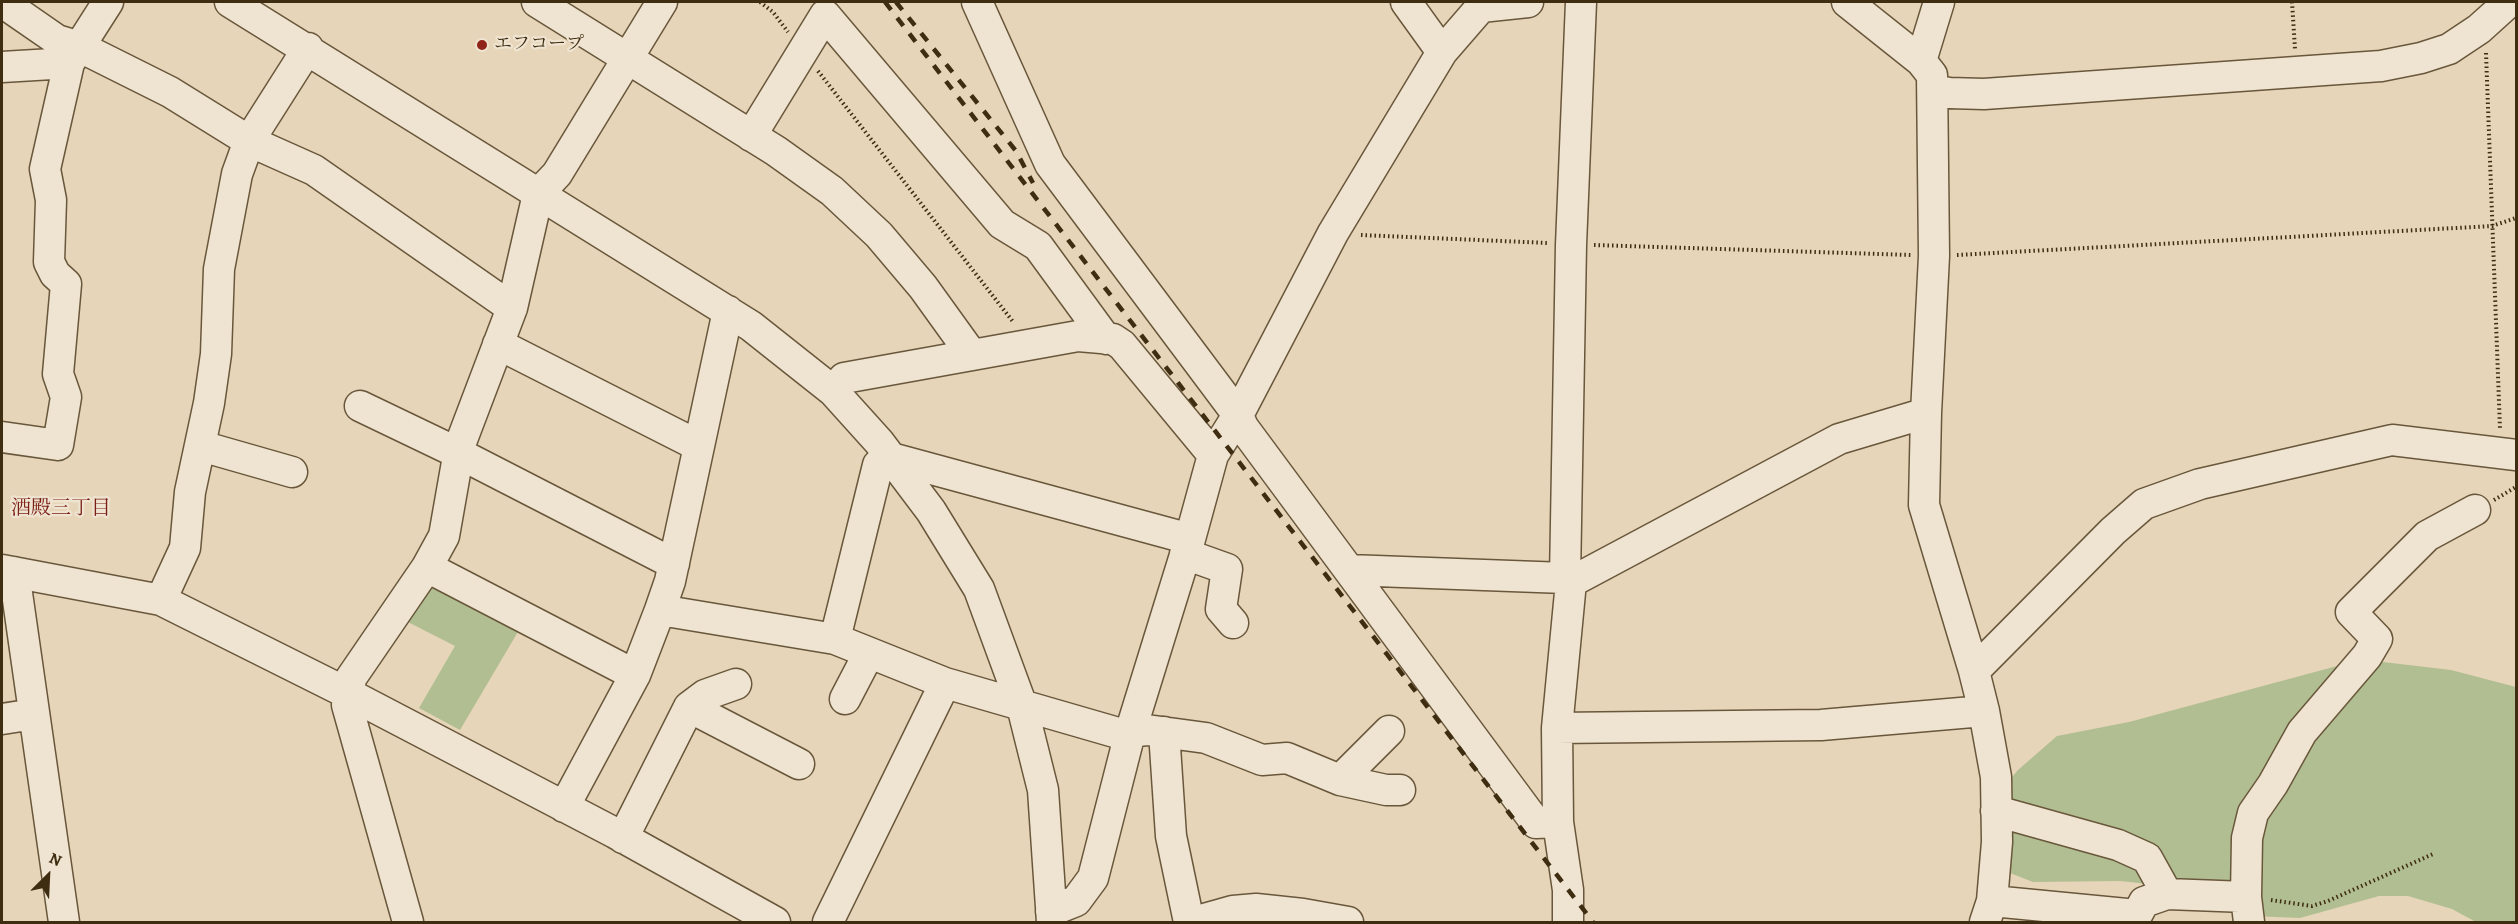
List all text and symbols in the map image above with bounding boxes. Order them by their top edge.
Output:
place label: エフコープ [494,34,584,56]
marker: エフコープ [475,38,489,52]
district label: 酒殿三丁目 [11,497,111,521]
north arrow [18,846,78,906]
text: N [46,847,65,872]

